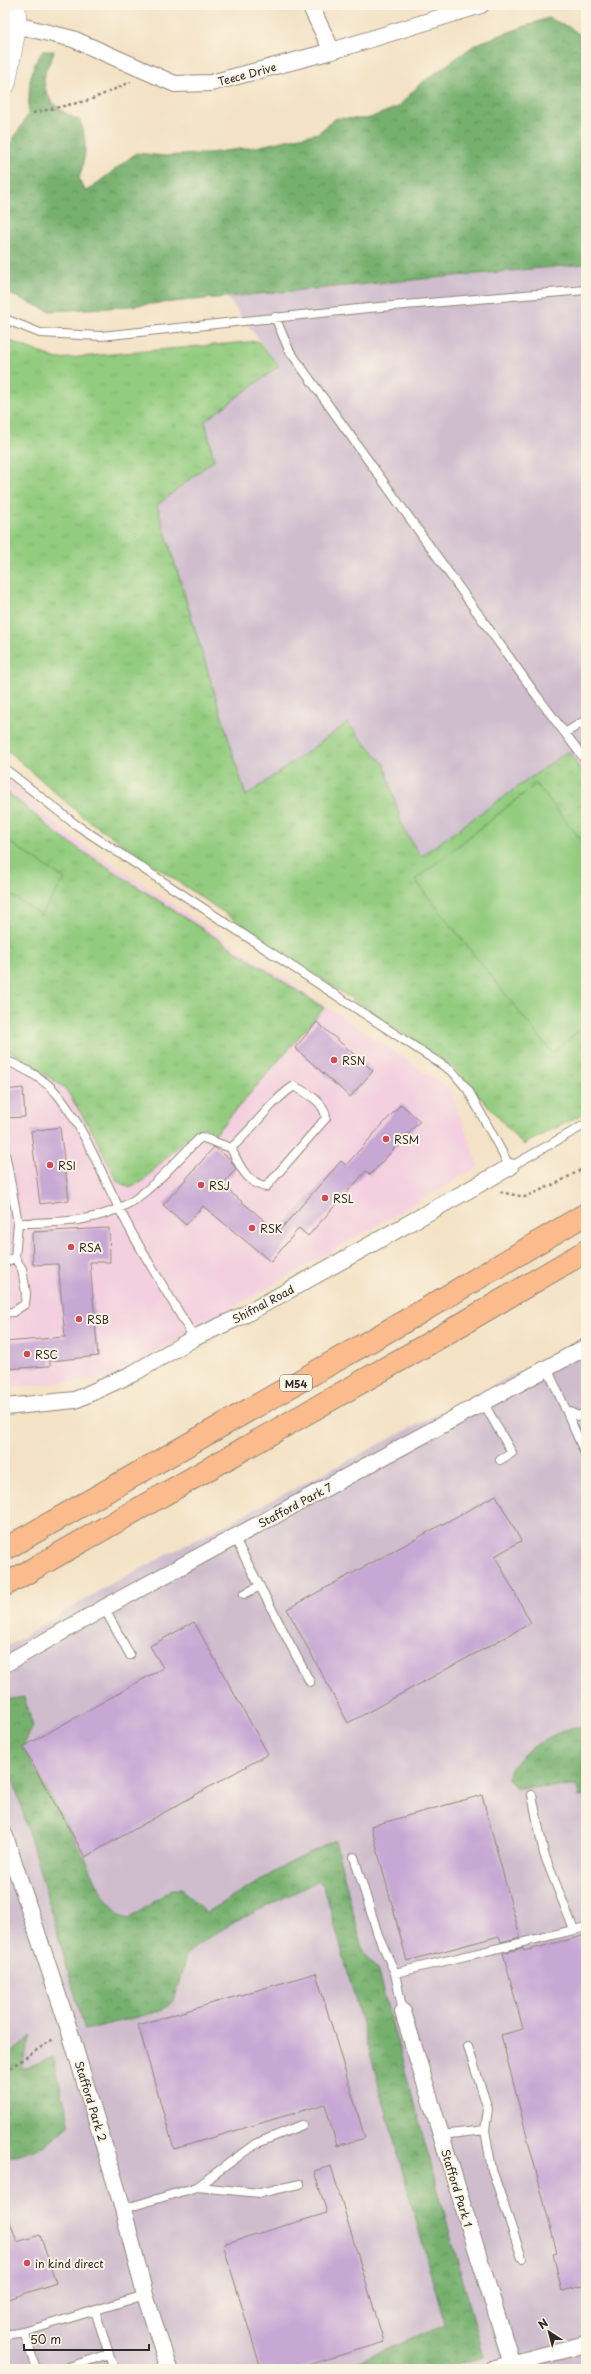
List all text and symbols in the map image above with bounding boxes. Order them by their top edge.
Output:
street label: Teece Drive [216,58,278,90]
place label: RSN [342,1052,365,1069]
marker: RSN [329,1055,339,1065]
place label: RSM [394,1131,419,1148]
marker: RSM [381,1134,391,1144]
place label: RSI [58,1157,76,1174]
marker: RSI [45,1160,55,1170]
place label: RSJ [209,1177,230,1194]
marker: RSJ [196,1180,206,1190]
place label: RSL [333,1190,354,1207]
marker: RSL [320,1193,330,1203]
place label: RSK [260,1220,283,1237]
marker: RSK [247,1223,257,1233]
place label: RSA [79,1239,102,1256]
marker: RSA [66,1242,76,1252]
street label: Shifnal Road [229,1281,297,1327]
place label: RSB [87,1311,109,1328]
marker: RSB [74,1314,84,1324]
place label: RSC [35,1346,58,1363]
marker: RSC [22,1349,32,1359]
road number: M54 [280,1375,312,1391]
street label: Stafford Park 7 [255,1478,335,1532]
street label: Stafford Park 2 [71,2059,111,2144]
street label: Stafford Park 1 [437,2147,477,2229]
place label: in kind direct [35,2255,104,2272]
marker: in kind direct [22,2258,32,2268]
north arrow [529,2312,569,2352]
text: N [534,2314,552,2333]
scale bar [24,2326,149,2352]
text: 50 m [30,2330,61,2348]

